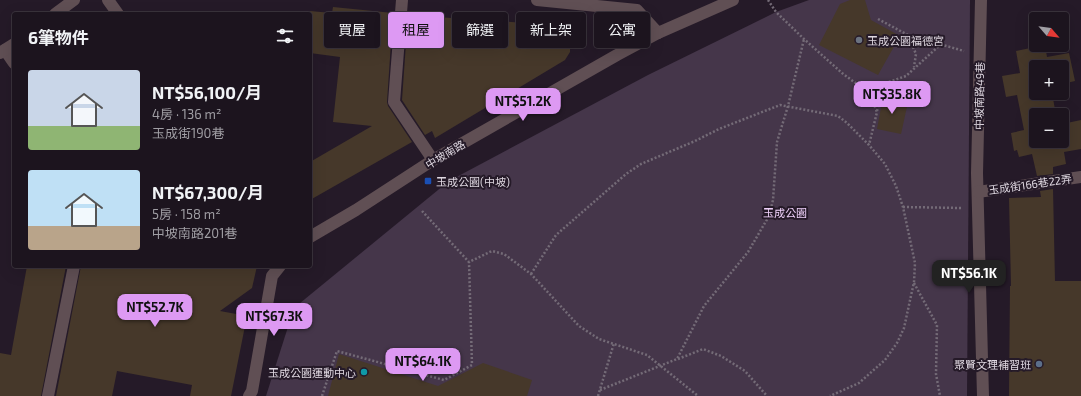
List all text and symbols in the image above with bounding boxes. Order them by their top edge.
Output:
chip: 買屋 [324,12,380,48]
chip: 租屋 [388,12,444,48]
chip: 篩選 [452,12,508,48]
chip: 新上架 [516,12,586,48]
chip: 公寓 [594,12,650,48]
north arrow [1029,12,1069,52]
map controls [1029,12,1069,148]
icon: filters [274,25,296,47]
text: 6筆物件 [28,27,89,47]
place label: 玉成公園福德宮 [867,34,944,47]
marker: 玉成公園福德宮 [854,35,864,45]
button: + [1029,60,1069,100]
street label: 中坡南路49巷 [972,62,986,130]
pin: NT$35.8K [851,81,933,115]
text: NT$56,100/月 [152,82,262,102]
icon: home [60,86,108,134]
text: NT$35.8K [863,86,921,102]
pin: NT$51.2K [482,88,564,122]
text: NT$51.2K [495,93,551,109]
text: 4房 · 136 m² [152,106,221,122]
button: − [1029,108,1069,148]
text: 玉成街190巷 [152,125,224,141]
street label: 中坡南路 [423,137,467,171]
street label: 玉成街166巷22弄 [987,172,1073,196]
place label: 玉成公園(中坡) [436,175,510,188]
marker: 玉成公園(中坡) [423,176,433,186]
text: NT$67,300/月 [152,182,264,202]
icon: home [60,186,108,234]
text: 5房 · 158 m² [152,206,221,222]
park label: 玉成公園 [763,206,807,219]
text: 中坡南路201巷 [152,225,237,241]
pin: NT$56.1K [928,260,1010,294]
text: NT$56.1K [941,265,997,281]
pin: NT$52.7K [114,294,196,328]
text: NT$52.7K [126,299,184,315]
pin: NT$67.3K [233,303,315,337]
text: NT$67.3K [245,308,303,324]
pin: NT$64.1K [382,348,464,382]
text: NT$64.1K [394,353,452,369]
place label: 聚賢文理補習班 [954,358,1031,371]
marker: 聚賢文理補習班 [1034,359,1044,369]
place label: 玉成公園運動中心 [268,366,356,379]
marker: 玉成公園運動中心 [359,367,369,377]

